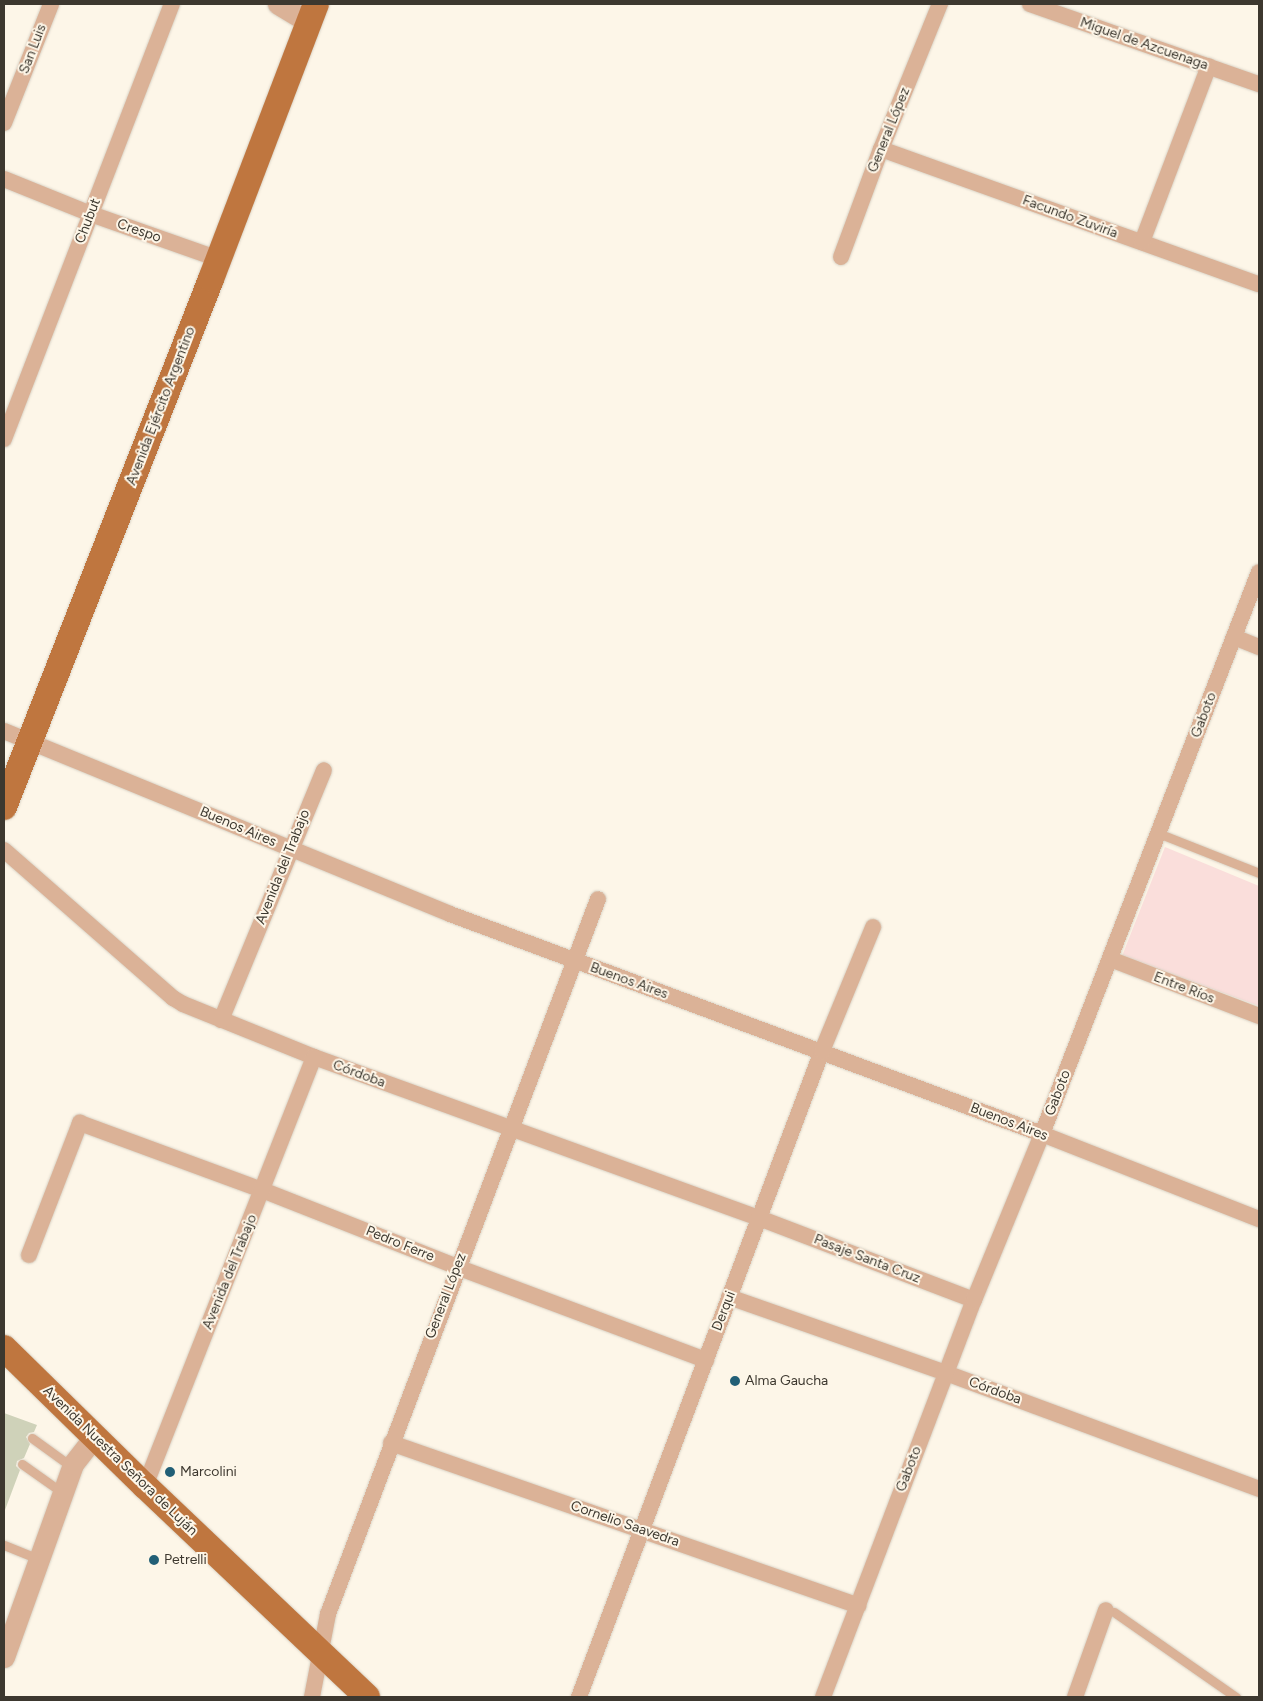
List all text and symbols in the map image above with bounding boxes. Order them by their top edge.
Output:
street label: Miguel de Azcuenaga [1078,14,1210,74]
street label: San Luis [16,22,50,76]
street label: General López [864,85,914,175]
street label: Facundo Zuviría [1020,192,1120,242]
street label: Chubut [72,196,104,246]
street label: Crespo [115,216,163,246]
street label: Avenida Ejército Argentino [123,324,199,488]
street label: Gaboto [1188,690,1220,740]
street label: Buenos Aires [197,803,279,851]
street label: Avenida del Trabajo [252,807,314,927]
street label: Buenos Aires [588,959,670,1003]
street label: Entre Ríos [1151,969,1217,1007]
street label: Córdoba [330,1057,388,1091]
street label: Gaboto [1042,1068,1074,1118]
street label: Buenos Aires [968,1100,1050,1144]
street label: Avenida del Trabajo [199,1212,261,1332]
street label: Pedro Ferre [363,1223,437,1265]
street label: Pasaje Santa Cruz [811,1231,923,1287]
street label: General López [422,1251,470,1341]
street label: Derqui [709,1289,739,1333]
place label: Alma Gaucha [745,1373,828,1389]
street label: Córdoba [966,1374,1024,1408]
marker: Alma Gaucha [729,1375,741,1387]
street label: Avenida Nuestra Señora de Luján [39,1383,201,1539]
street label: Gaboto [893,1444,925,1494]
place label: Marcolini [180,1464,237,1480]
marker: Marcolini [164,1466,176,1478]
street label: Cornelio Saavedra [568,1498,682,1550]
place label: Petrelli [164,1552,207,1568]
marker: Petrelli [148,1554,160,1566]

